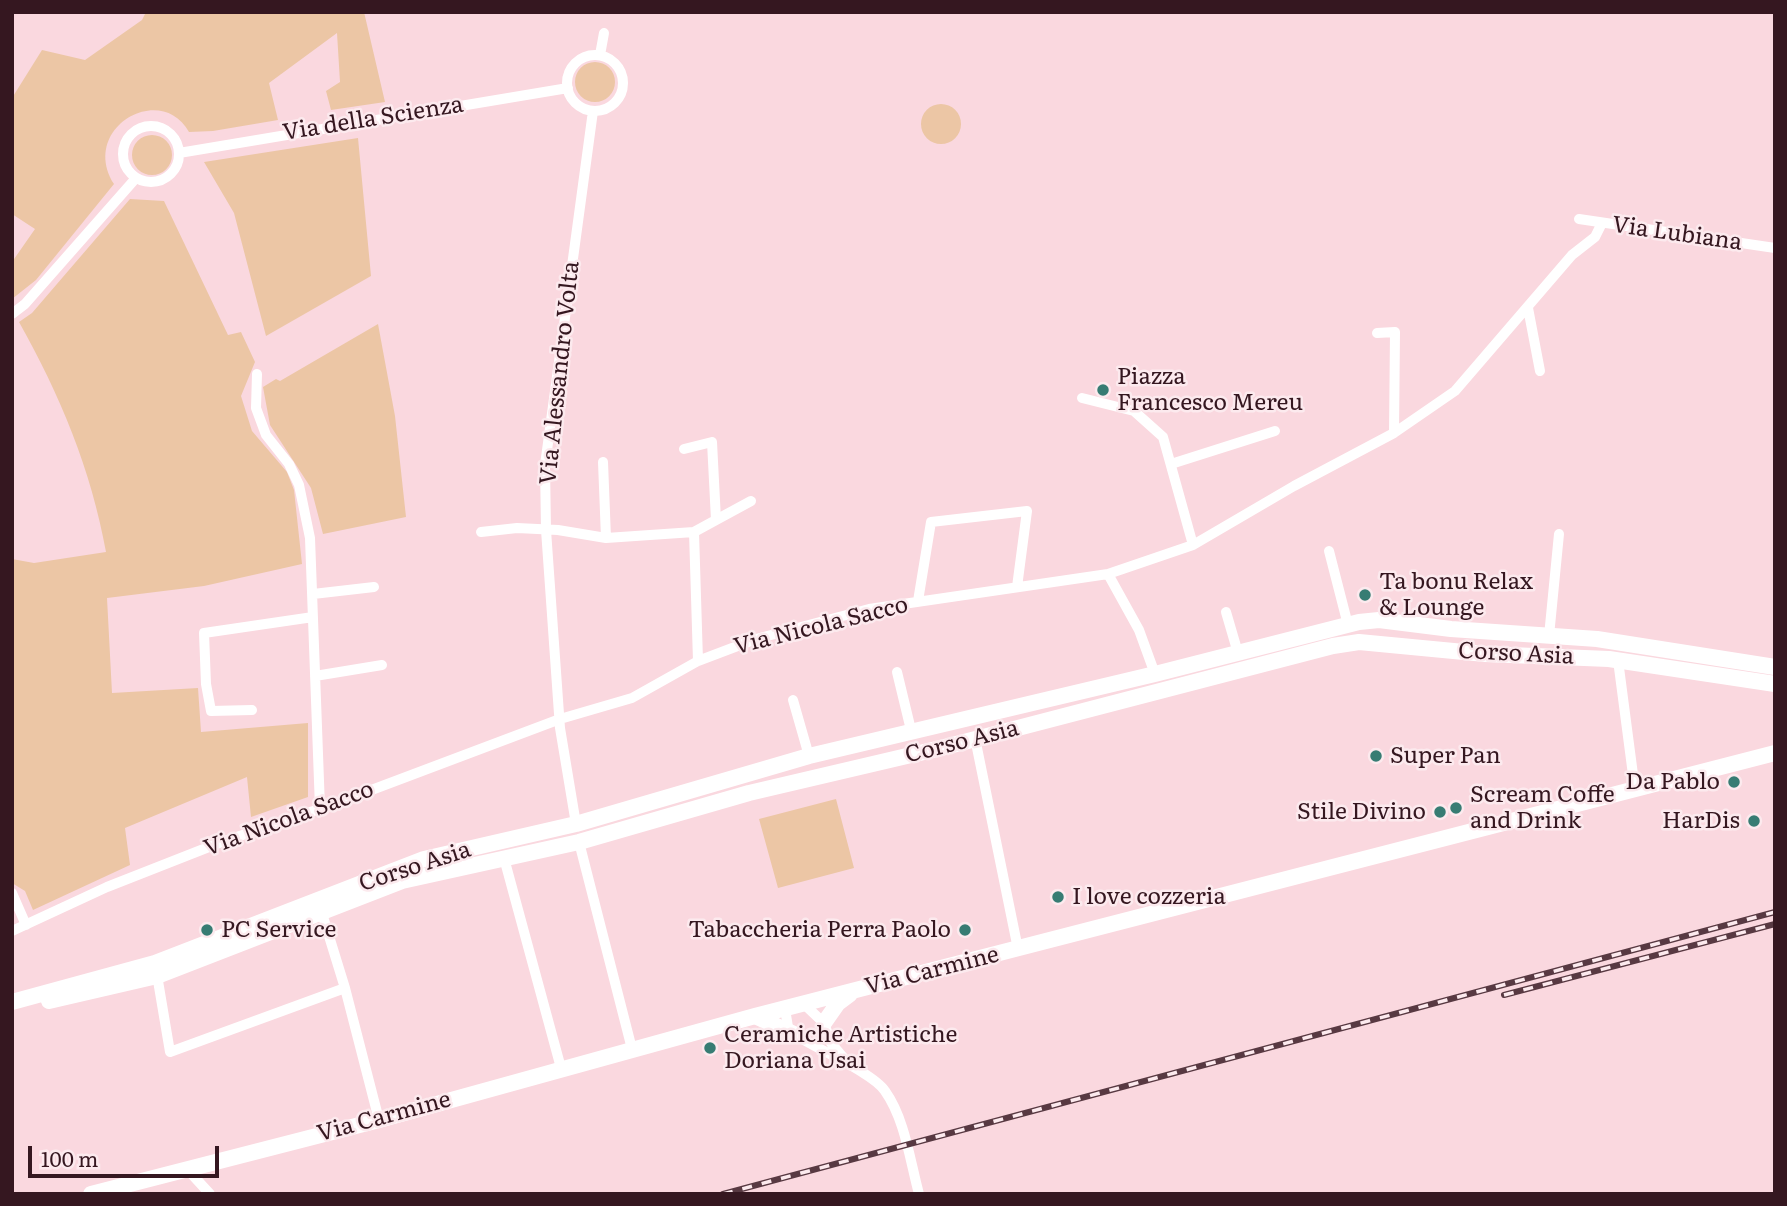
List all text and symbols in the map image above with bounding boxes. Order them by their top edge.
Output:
street label: Via della Scienza [281,91,465,147]
street label: Via Lubiana [1610,211,1744,257]
street label: Via Alessandro Volta [535,260,585,486]
place label: Piazza Francesco Mereu [1117,363,1303,417]
marker: Piazza Francesco Mereu [1095,382,1111,398]
place label: Ta bonu Relax & Lounge [1379,568,1533,622]
marker: Ta bonu Relax & Lounge [1357,587,1373,603]
street label: Via Nicola Sacco [731,591,911,661]
street label: Corso Asia [1457,637,1575,671]
street label: Corso Asia [902,715,1022,769]
place label: Super Pan [1390,742,1501,770]
marker: Super Pan [1368,748,1384,764]
place label: Da Pablo [1625,768,1720,796]
marker: Da Pablo [1726,774,1742,790]
street label: Via Nicola Sacco [200,775,378,863]
place label: Scream Coffe and Drink [1470,781,1615,835]
place label: Stile Divino [1297,798,1426,826]
marker: Scream Coffe and Drink [1448,800,1464,816]
marker: Stile Divino [1432,804,1448,820]
place label: HarDis [1662,807,1740,835]
marker: HarDis [1746,813,1762,829]
street label: Corso Asia [356,836,474,898]
place label: I love cozzeria [1072,883,1226,911]
marker: I love cozzeria [1050,889,1066,905]
place label: PC Service [221,916,336,944]
place label: Tabaccheria Perra Paolo [688,916,951,944]
marker: PC Service [199,922,215,938]
marker: Tabaccheria Perra Paolo [957,922,973,938]
street label: Via Carmine [862,941,1002,1001]
place label: Ceramiche Artistiche Doriana Usai [724,1021,957,1075]
marker: Ceramiche Artistiche Doriana Usai [702,1040,718,1056]
street label: Via Carmine [314,1086,454,1148]
scale bar [32,1132,222,1176]
text: 100 m [41,1142,98,1173]

